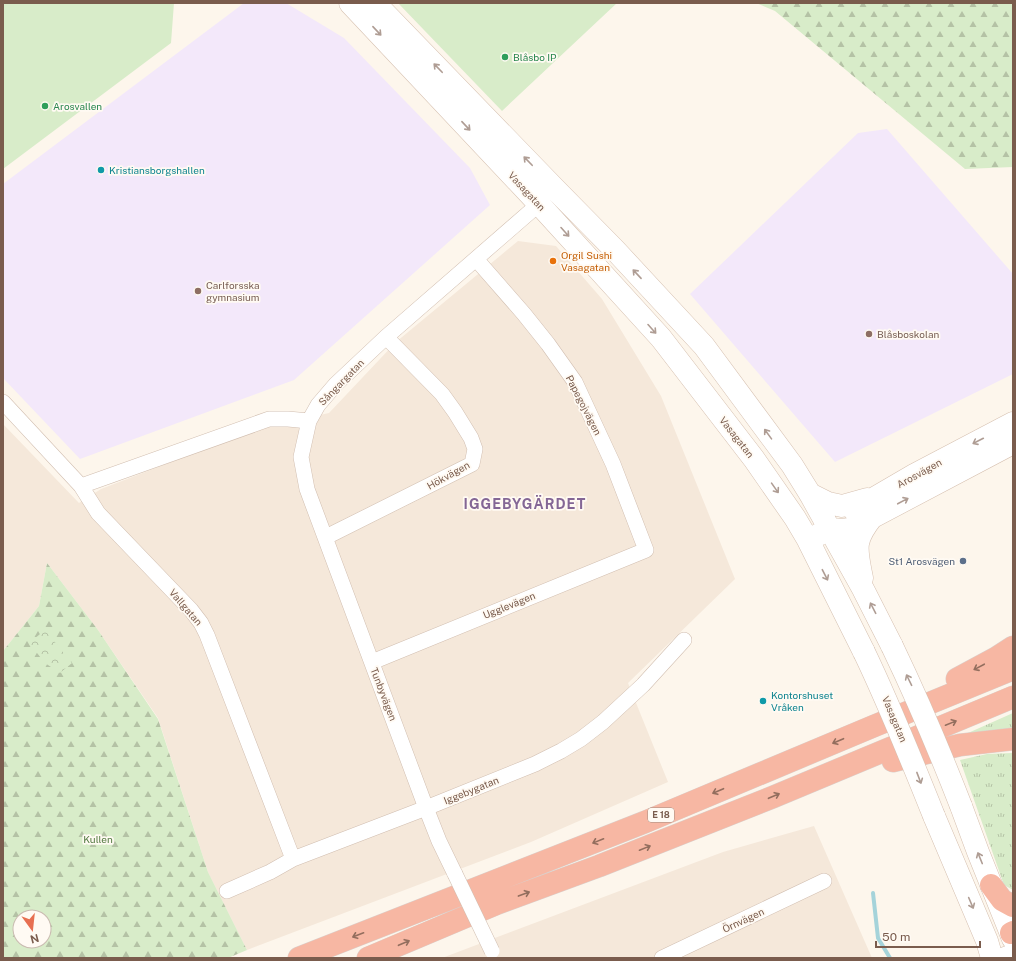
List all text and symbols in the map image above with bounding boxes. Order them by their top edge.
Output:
one-way arrow [372,26,381,36]
place label: Blåsbo IP [513,51,557,63]
marker: Blåsbo IP [500,52,510,62]
one-way arrow [433,63,442,73]
place label: Arosvallen [53,100,102,112]
marker: Arosvallen [40,101,50,111]
one-way arrow [461,121,471,131]
one-way arrow [523,156,533,166]
place label: Kristiansborgshallen [109,164,205,176]
marker: Kristiansborgshallen [96,165,106,175]
street label: Vasagatan [506,169,548,213]
one-way arrow [560,227,569,237]
place label: Orgil Sushi Vasagatan [561,249,612,273]
marker: Orgil Sushi Vasagatan [548,256,558,266]
one-way arrow [633,268,642,279]
place label: Carlforsska gymnasium [206,279,260,303]
marker: Carlforsska gymnasium [193,286,203,296]
one-way arrow [648,324,657,334]
place label: Blåsboskolan [877,328,939,340]
marker: Blåsboskolan [864,329,874,339]
street label: Sångargatan [316,356,366,408]
street label: Papegojvägen [564,373,604,437]
street label: Vasagatan [717,414,757,460]
one-way arrow [764,428,773,439]
one-way arrow [973,437,985,445]
street label: Arosvägen [894,456,944,490]
street label: Hökvägen [425,458,472,492]
one-way arrow [771,482,779,493]
district label: IGGEBYGÄRDET [464,495,586,512]
one-way arrow [897,496,909,504]
place label: St1 Arosvägen [889,555,955,567]
marker: St1 Arosvägen [958,556,968,566]
one-way arrow [822,568,829,580]
street label: Vallgatan [167,586,205,628]
street label: Ugglevägen [481,589,537,621]
one-way arrow [869,603,876,615]
one-way arrow [974,663,986,671]
street label: Tunbyvägen [368,666,400,723]
one-way arrow [904,674,912,686]
place label: Kontorshuset Vråken [771,689,833,713]
street label: Vasagatan [880,694,910,744]
marker: Kontorshuset Vråken [758,696,768,706]
one-way arrow [944,719,956,726]
one-way arrow [832,737,844,745]
one-way arrow [915,771,923,783]
street label: Iggebygatan [442,773,500,806]
one-way arrow [713,788,725,795]
one-way arrow [767,792,779,800]
road number: E 18 [648,808,674,822]
park label: Kullen [83,833,113,845]
one-way arrow [592,837,604,845]
one-way arrow [639,844,651,851]
one-way arrow [976,852,984,864]
one-way arrow [517,889,529,897]
one-way arrow [967,897,975,909]
street label: Örnvägen [720,905,766,935]
north arrow [12,909,52,949]
scale bar [876,923,980,949]
text: 50 m [882,930,910,944]
one-way arrow [353,931,365,939]
text: N [29,932,40,946]
one-way arrow [397,939,409,947]

